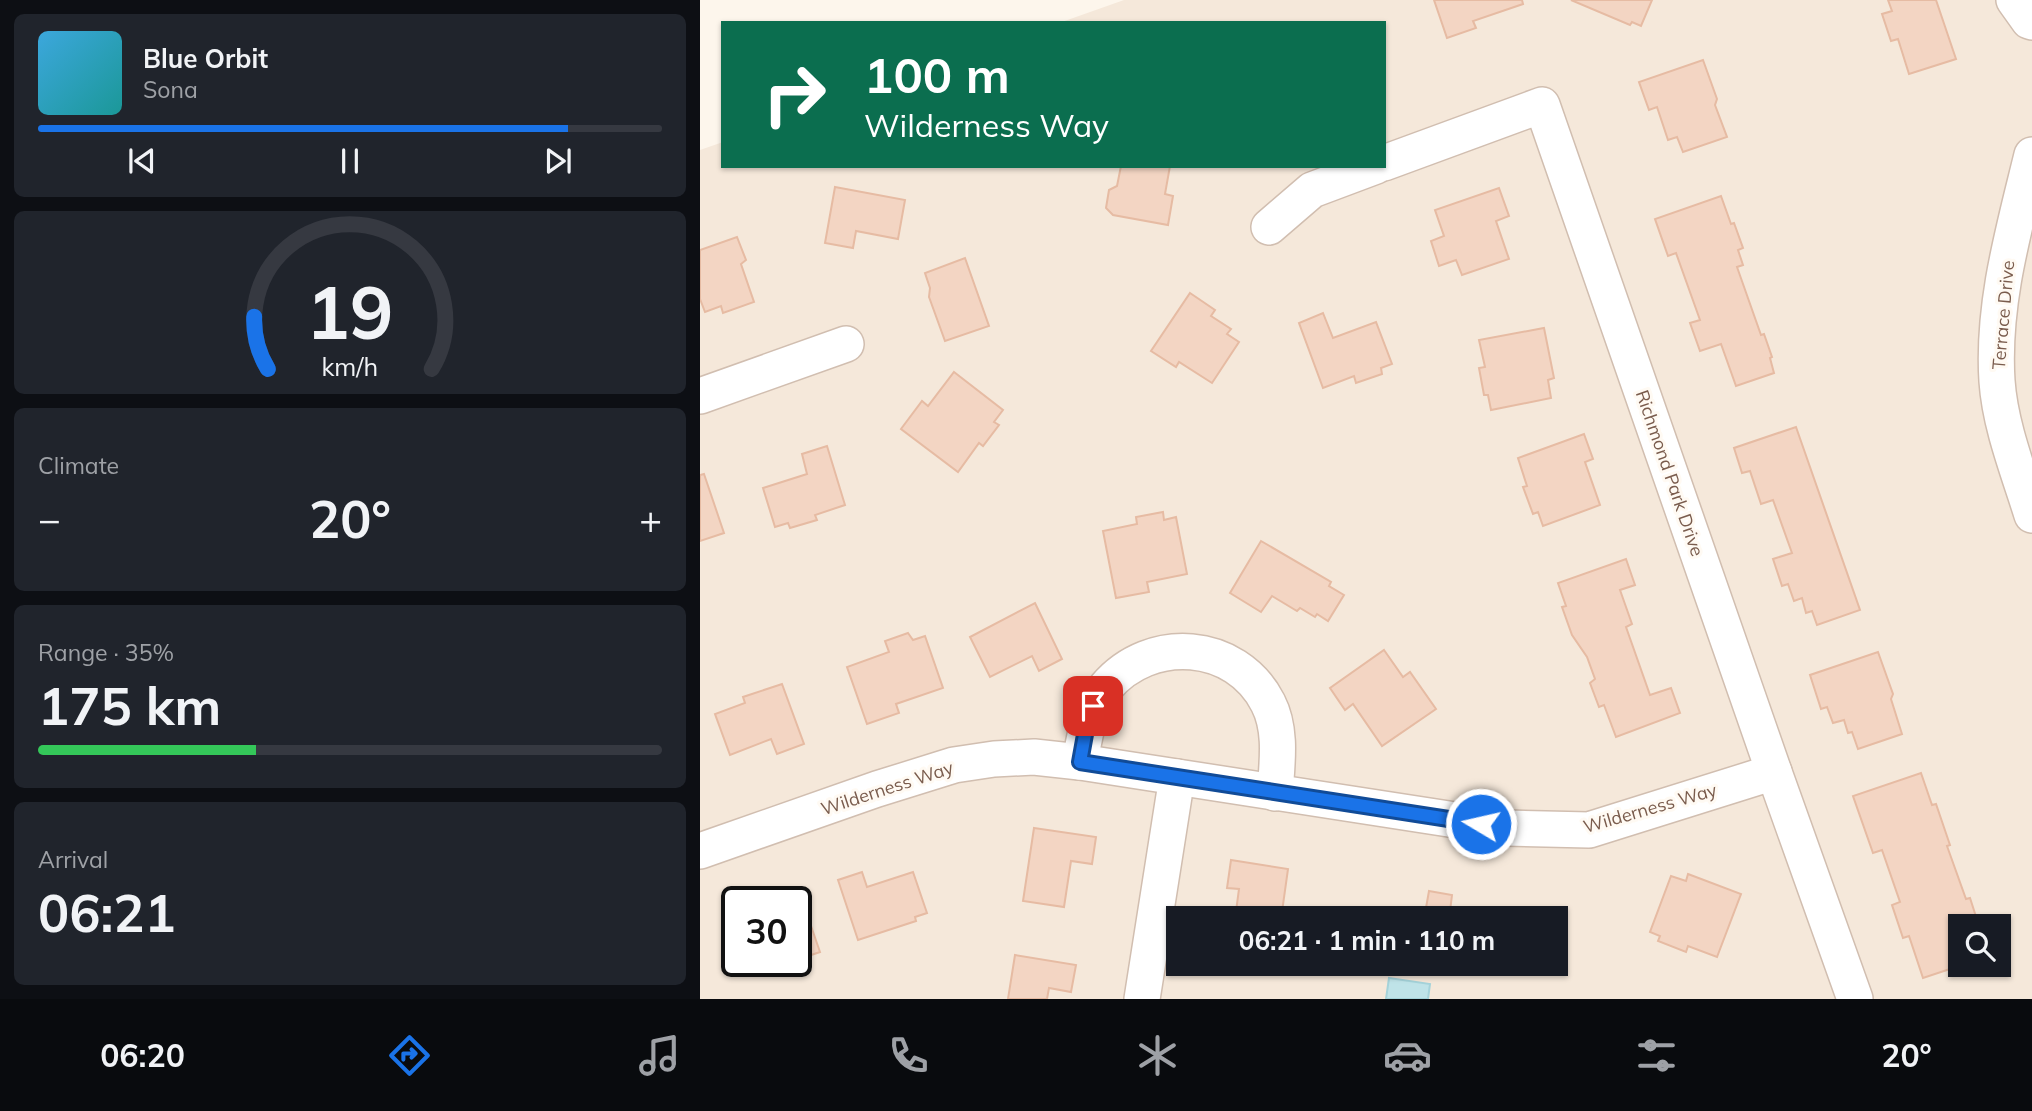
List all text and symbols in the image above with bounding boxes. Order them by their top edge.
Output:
text: Blue Orbit [143,42,268,75]
text: 100 m [864,44,1010,105]
icon: right [749,49,840,140]
text: Sona [143,75,198,104]
text: Wilderness Way [864,105,1109,145]
icon: previous [123,142,161,180]
icon: pause [331,142,369,180]
icon: next [539,142,577,180]
street label: Terrace Drive [1987,259,2019,371]
text: 19 [306,266,394,357]
text: km/h [322,350,378,381]
street label: Richmond Park Drive [1631,387,1709,559]
text: Climate [38,451,119,480]
text: 20° [309,486,391,551]
text: − [38,495,61,543]
text: + [639,495,662,543]
text: Range · 35% [38,638,174,667]
text: 175 km [38,673,221,738]
pin [1063,676,1123,736]
icon: arrive [1074,687,1112,725]
street label: Wilderness Way [818,756,957,820]
street label: Wilderness Way [1581,778,1720,838]
position arrow [1444,787,1518,861]
text: Arrival [38,845,108,874]
text: 06:21 [38,880,176,945]
speed limit sign: 30 [721,886,812,977]
map controls [1948,914,2011,977]
button: search [1948,914,2011,977]
text: 06:21 · 1 min · 110 m [1239,924,1495,957]
icon: directions [385,1031,434,1080]
icon: music [635,1031,684,1080]
icon: phone [884,1031,933,1080]
icon: climate [1133,1031,1182,1080]
icon: car [1383,1031,1432,1080]
icon: filters [1632,1031,1681,1080]
text: 06:20 [100,1035,185,1075]
text: 20° [1881,1035,1932,1075]

